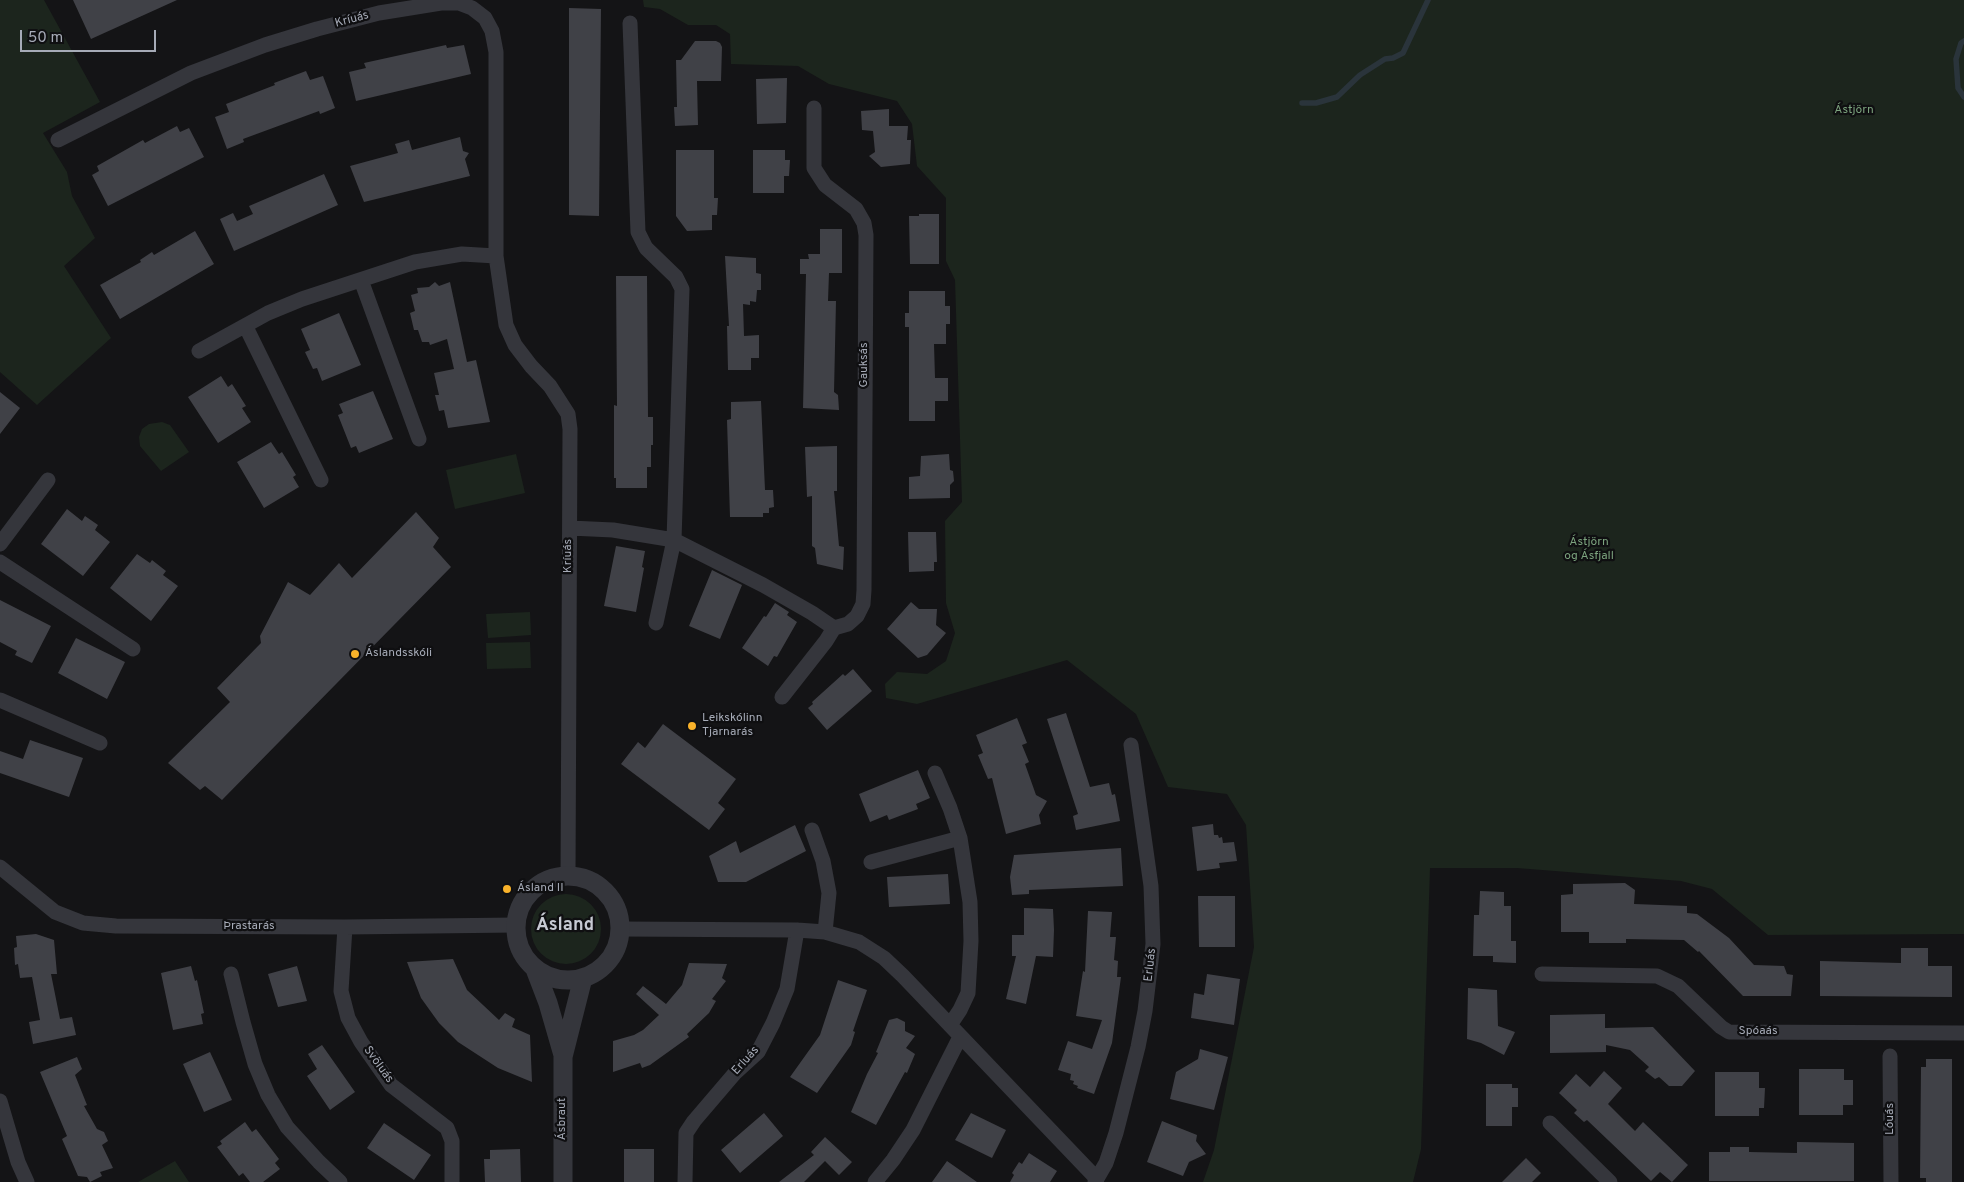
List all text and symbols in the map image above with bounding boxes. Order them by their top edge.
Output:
street label: Kríuás [334,9,370,31]
scale bar [22,20,159,52]
text: 50 m [28,29,63,48]
park label: Ástjörn [1834,104,1874,118]
street label: Gauksás [858,342,872,388]
park label: Ástjörn og Ásfjall [1564,536,1614,564]
street label: Kríuás [562,539,576,573]
place label: Áslandsskóli [365,647,432,661]
marker: Áslandsskóli [349,648,361,660]
place label: Leikskólinn Tjarnarás [702,712,763,740]
marker: Leikskólinn Tjarnarás [686,720,698,732]
place label: Ásland II [517,882,564,896]
marker: Ásland II [501,883,513,895]
district label: Ásland [536,915,594,937]
street label: Þrastarás [223,920,275,934]
street label: Erluás [1142,948,1160,982]
street label: Spóaás [1738,1025,1778,1039]
street label: Svöluás [360,1044,396,1086]
street label: Erluás [729,1044,763,1078]
street label: Ásbraut [556,1098,570,1140]
street label: Lóuás [1884,1103,1898,1135]

